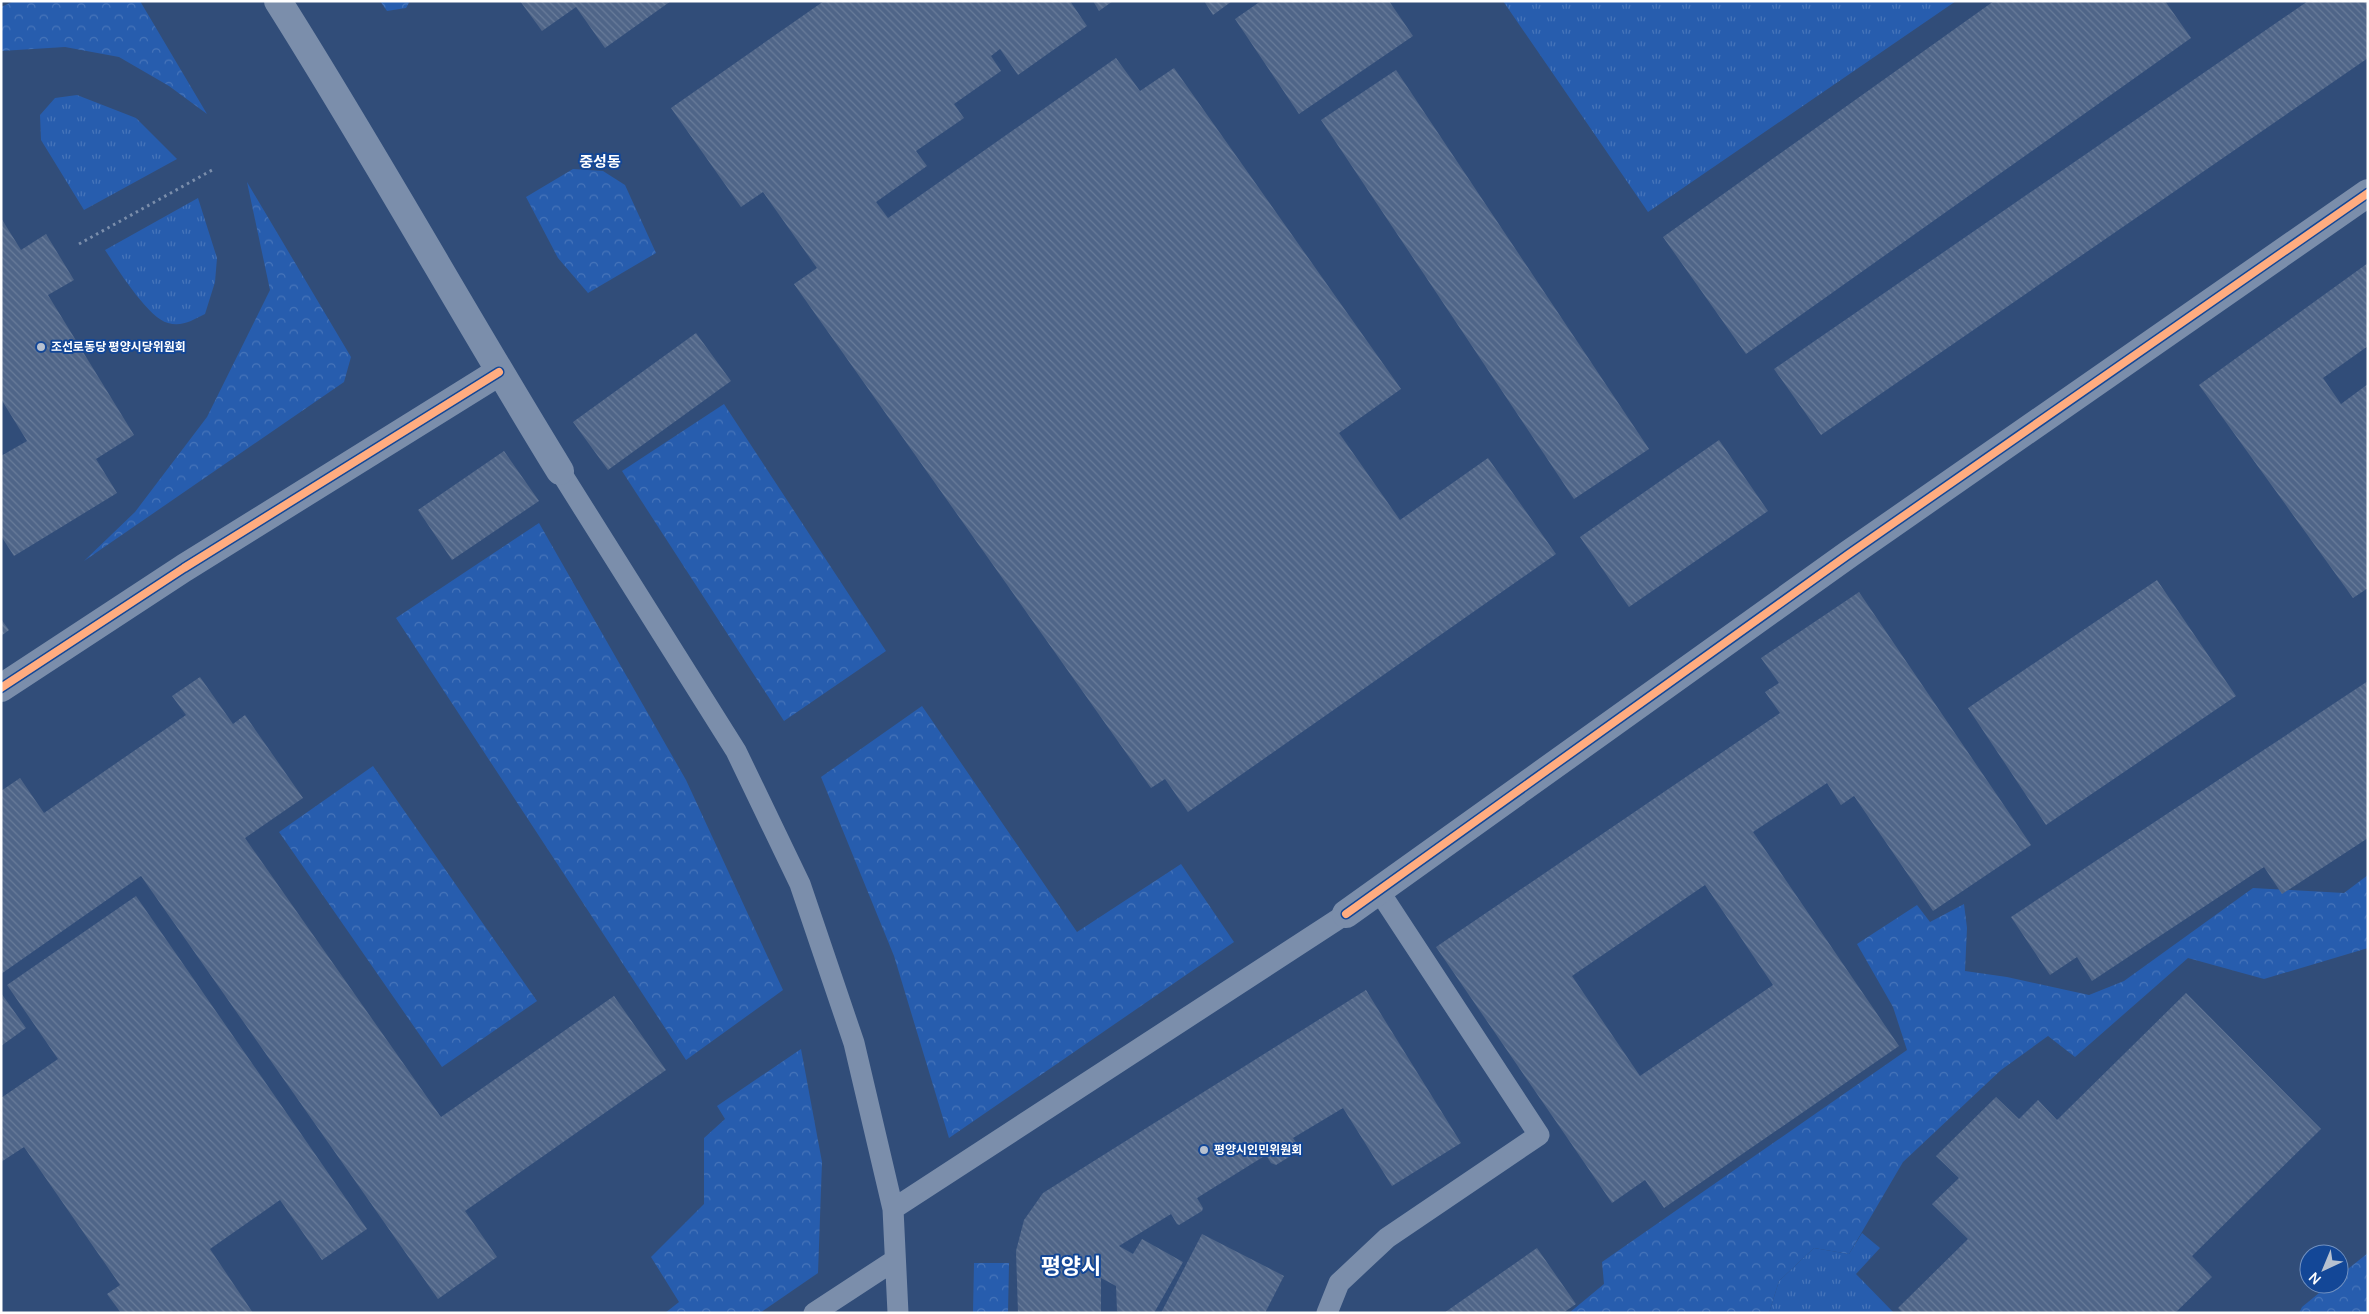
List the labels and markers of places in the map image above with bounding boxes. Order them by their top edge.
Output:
place label: 조선로동당 평양시당위원회 [51,338,186,355]
marker: 조선로동당 평양시당위원회 [35,341,47,353]
place label: 평양시인민위원회 [1214,1141,1302,1158]
marker: 평양시인민위원회 [1198,1144,1210,1156]

